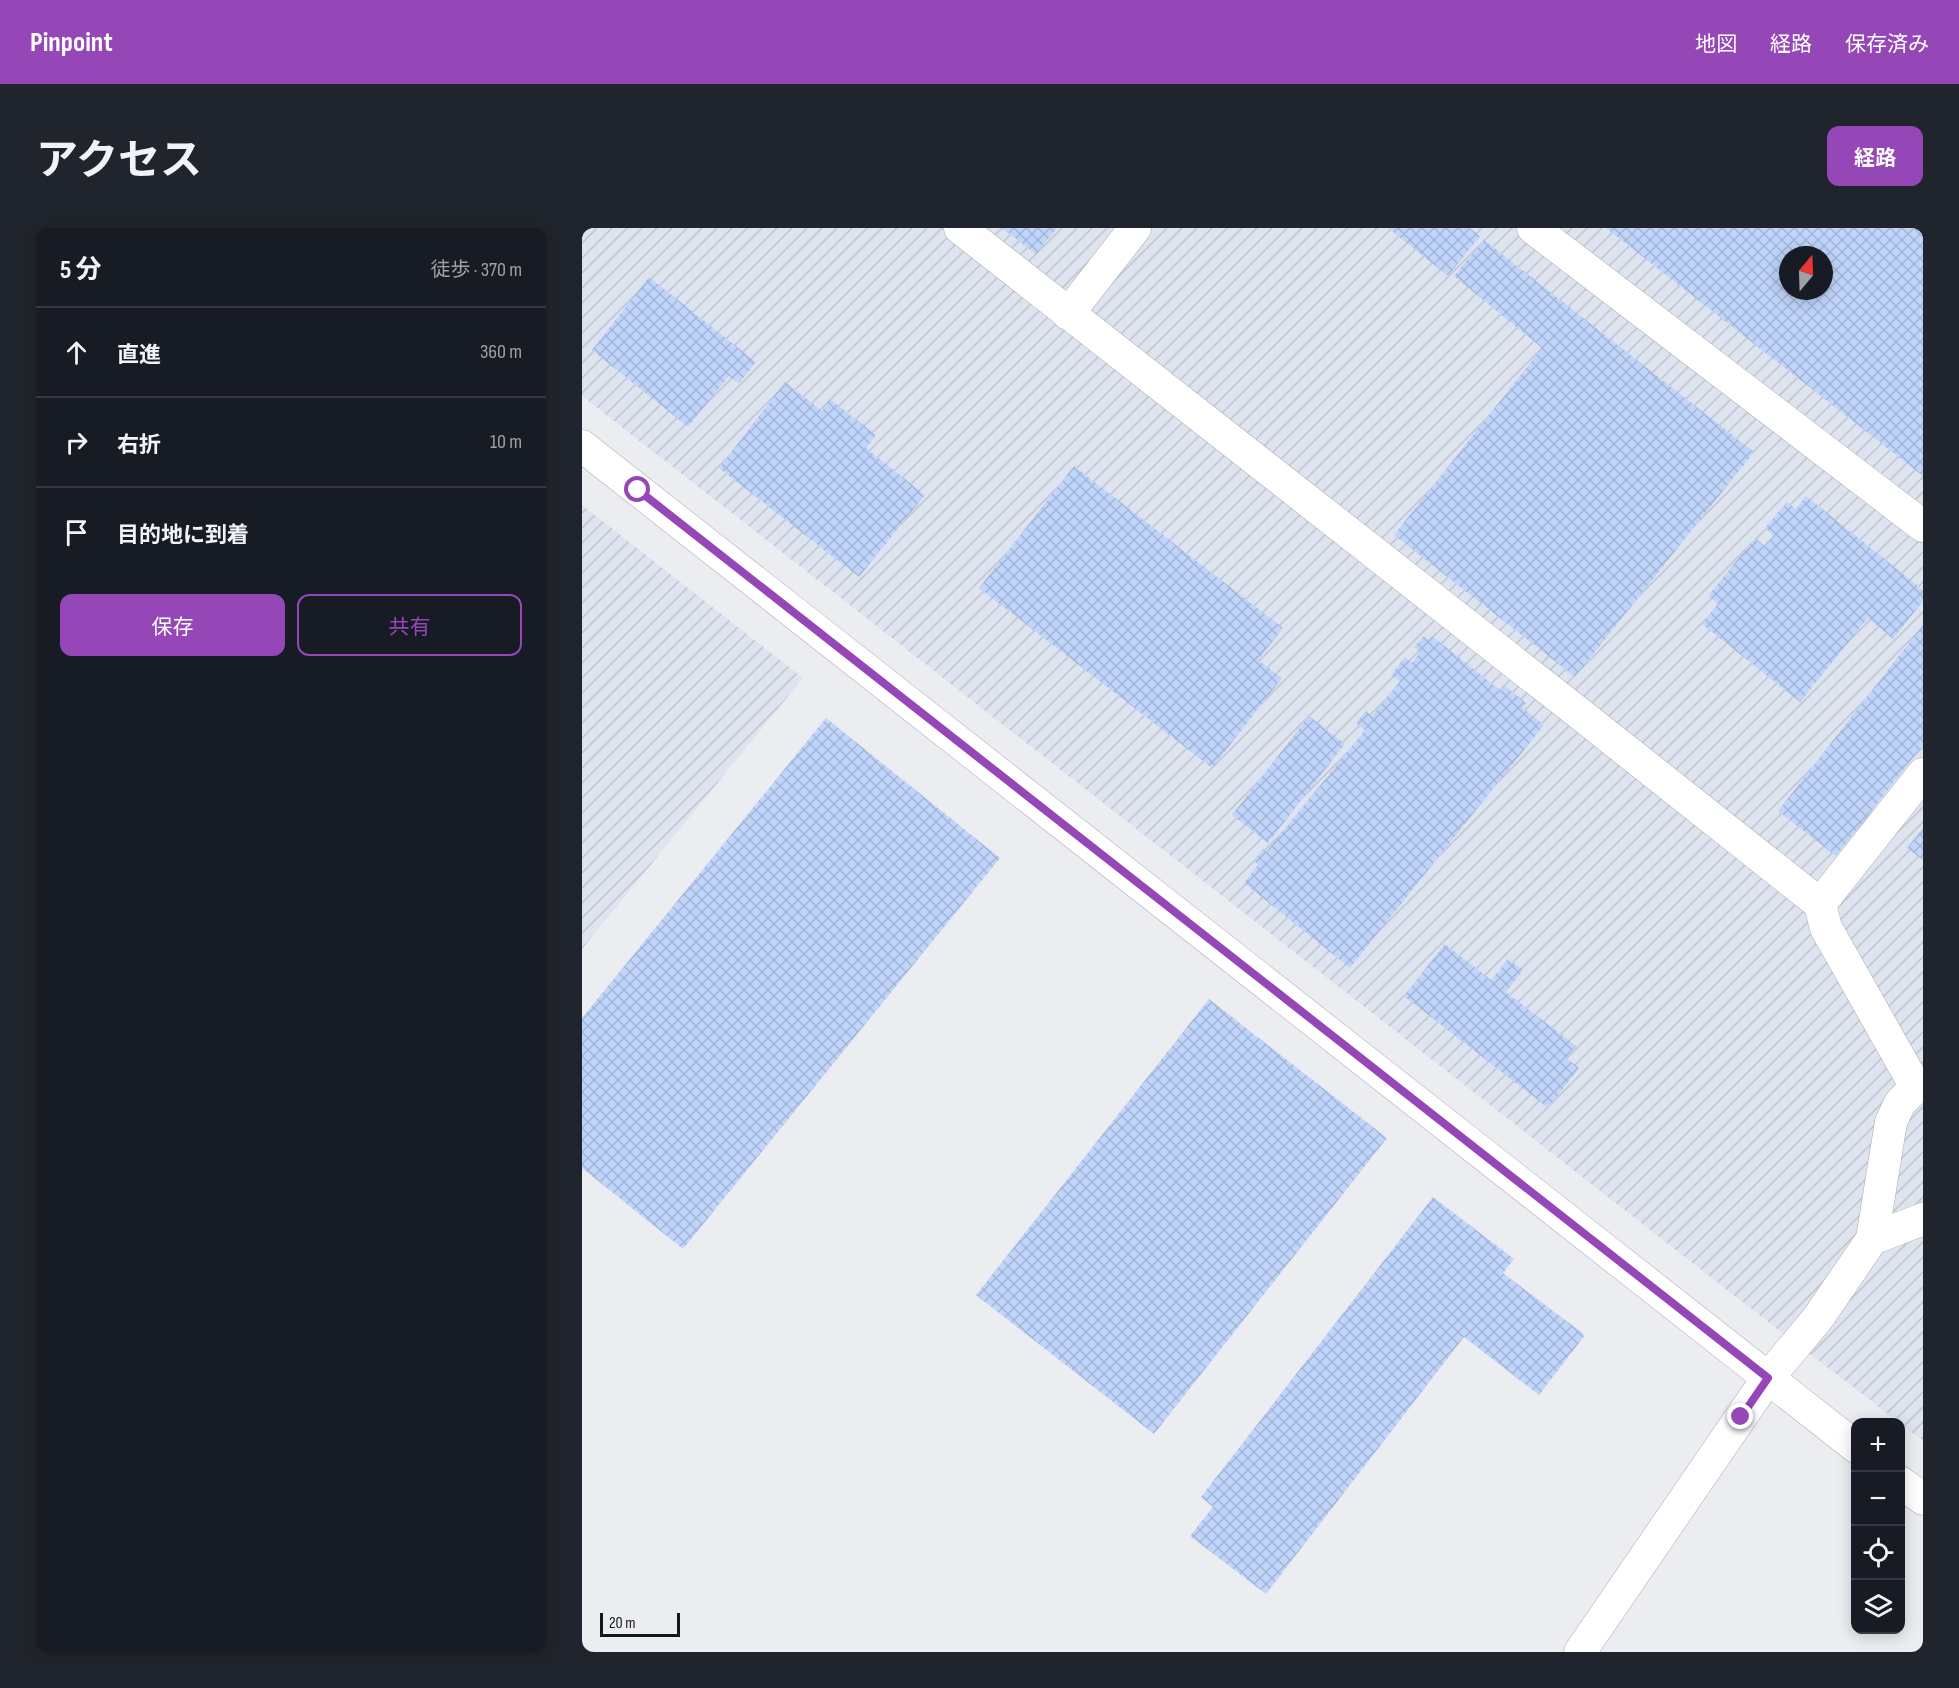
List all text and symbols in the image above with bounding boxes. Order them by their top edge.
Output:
text: Pinpoint [30,26,113,59]
text: 地図 [1695,32,1737,57]
text: 経路 [1770,32,1812,57]
text: 保存済み [1845,32,1929,57]
button: 経路 [1827,126,1923,186]
text: アクセス [36,136,202,187]
north arrow [1779,246,1833,300]
text: 5 分 [60,255,101,286]
text: 徒歩 · 370 m [430,258,522,282]
icon: ahead [60,336,93,369]
text: 360 m [480,340,522,364]
text: 直進 [117,342,161,369]
icon: right [60,426,93,459]
text: 10 m [490,430,522,454]
text: 右折 [117,432,161,459]
route start [624,476,650,502]
icon: arrive [60,516,93,549]
text: 目的地に到着 [117,522,249,549]
button: 保存 [60,594,285,656]
button: 共有 [297,594,522,656]
route end [1727,1403,1753,1429]
map controls [1851,1418,1905,1634]
button: + [1851,1418,1905,1472]
button: − [1851,1472,1905,1526]
button: locate [1851,1526,1905,1580]
button: layers [1851,1580,1905,1634]
scale bar [600,1610,680,1638]
text: 20 m [609,1614,636,1633]

